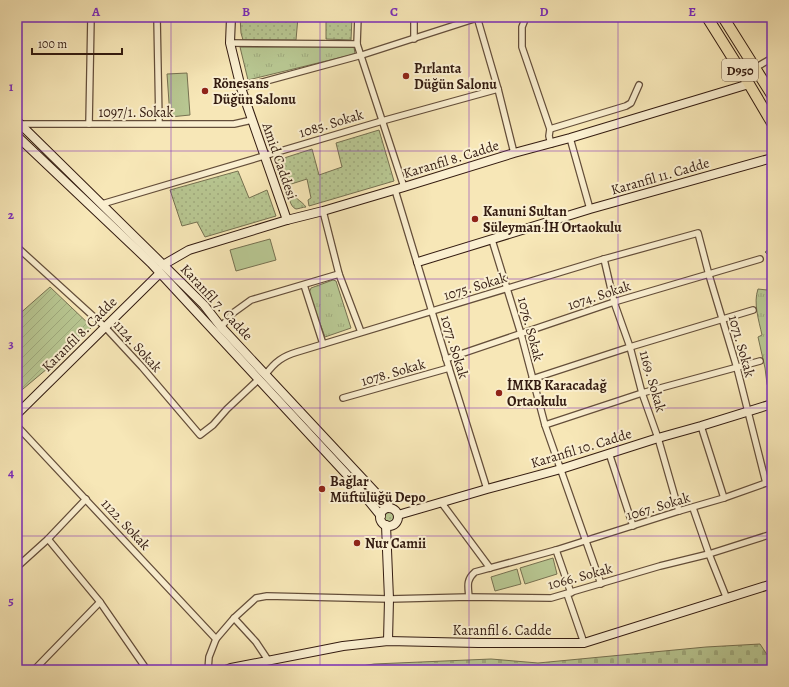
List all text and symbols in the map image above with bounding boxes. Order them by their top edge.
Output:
text: A [91,3,101,20]
text: B [242,3,250,20]
text: C [390,3,398,20]
text: D [539,3,549,20]
text: E [688,3,696,20]
scale bar [32,30,122,56]
text: 100 m [38,36,67,52]
place label: Pırlanta Düğün Salonu [414,59,497,94]
road number: D950 [722,59,758,81]
marker: Pırlanta Düğün Salonu [401,71,411,81]
place label: Rönesans Düğün Salonu [213,74,296,109]
text: 1 [9,78,14,95]
marker: Rönesans Düğün Salonu [200,86,210,96]
street label: 1097/1. Sokak [99,103,174,122]
street label: 1085. Sokak [297,105,366,142]
street label: Amid Caddesi [257,119,302,202]
street label: Karanfil 8. Cadde [401,136,501,183]
street label: Karanfil 11. Cadde [609,153,712,200]
place label: Kanuni Sultan Süleyman İH Ortaokulu [483,202,622,237]
text: 2 [8,206,15,223]
marker: Kanuni Sultan Süleyman İH Ortaokulu [470,214,480,224]
street label: Karanfil 7. Cadde [176,260,257,345]
street label: 1075. Sokak [441,268,509,305]
street label: 1074. Sokak [565,276,633,315]
street label: Karanfil 8. Cadde [38,293,121,376]
street label: 1076. Sokak [513,295,548,363]
street label: 1077. Sokak [436,313,473,381]
street label: 1071. Sokak [724,313,759,380]
street label: 1124. Sokak [109,316,166,376]
text: 3 [8,335,14,352]
street label: 1169. Sokak [635,348,670,414]
street label: 1078. Sokak [359,354,427,391]
place label: İMKB Karacadağ Ortaokulu [507,376,607,411]
marker: İMKB Karacadağ Ortaokulu [494,388,504,398]
street label: Karanfil 10. Cadde [528,424,634,473]
text: 4 [8,464,14,481]
place label: Bağlar Müftülüğü Depo [330,472,426,507]
marker: Bağlar Müftülüğü Depo [317,484,327,494]
street label: 1067. Sokak [624,488,692,525]
street label: 1122. Sokak [97,494,154,554]
place label: Nur Camii [365,534,426,553]
marker: Nur Camii [352,538,362,548]
street label: 1066. Sokak [546,559,615,594]
text: 5 [8,592,14,609]
street label: Karanfil 6. Cadde [453,621,551,640]

